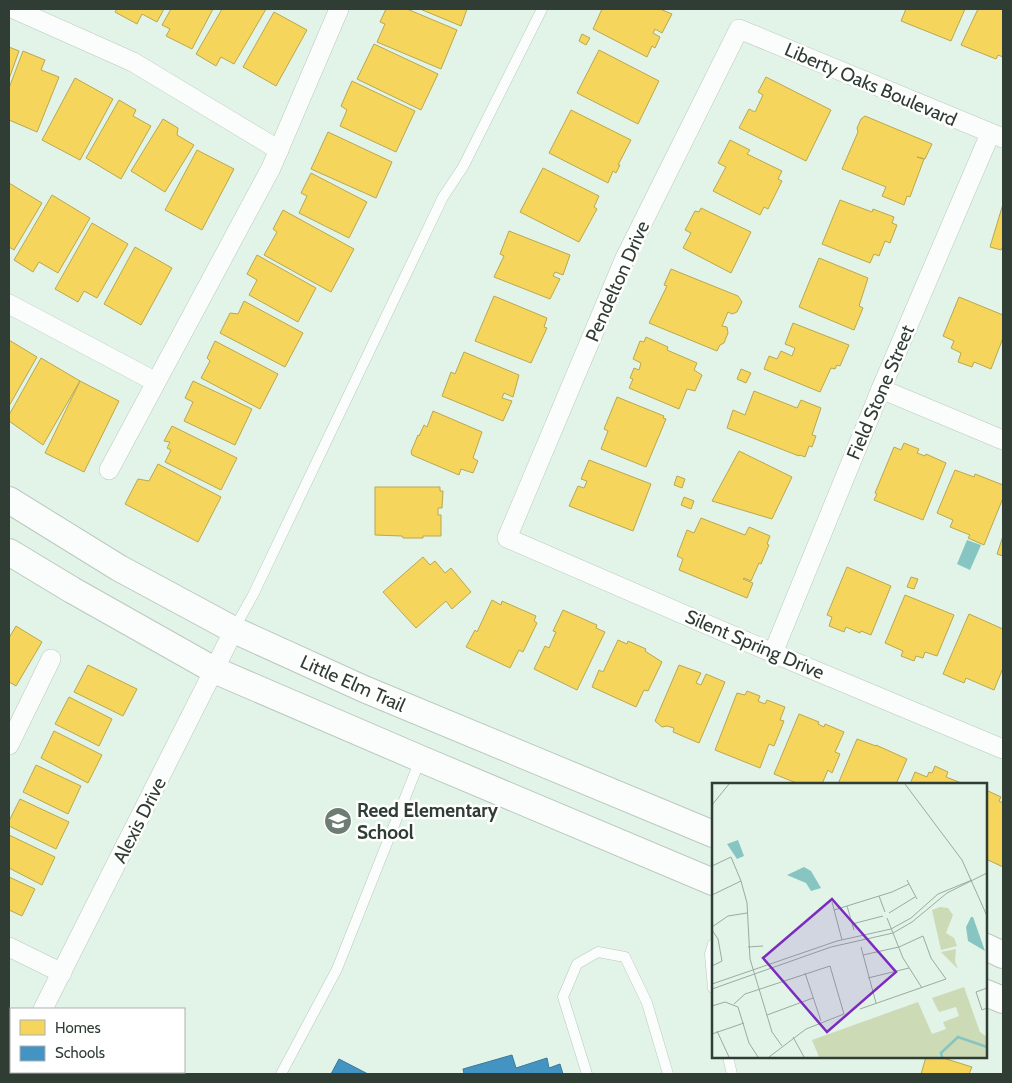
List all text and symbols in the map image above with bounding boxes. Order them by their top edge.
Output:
street label: Liberty Oaks Boulevard [781,38,960,131]
street label: Pendelton Drive [581,217,654,345]
street label: Field Stone Street [842,321,919,463]
street label: Silent Spring Drive [682,605,828,684]
street label: Little Elm Trail [297,650,409,717]
street label: Alexis Drive [108,773,171,867]
inset map [712,783,987,1058]
place label: Reed Elementary School [357,799,499,844]
school or university icon: Reed Elementary School [323,806,353,836]
legend [10,1008,185,1073]
text: Homes [55,1019,101,1037]
text: Schools [55,1044,105,1062]

